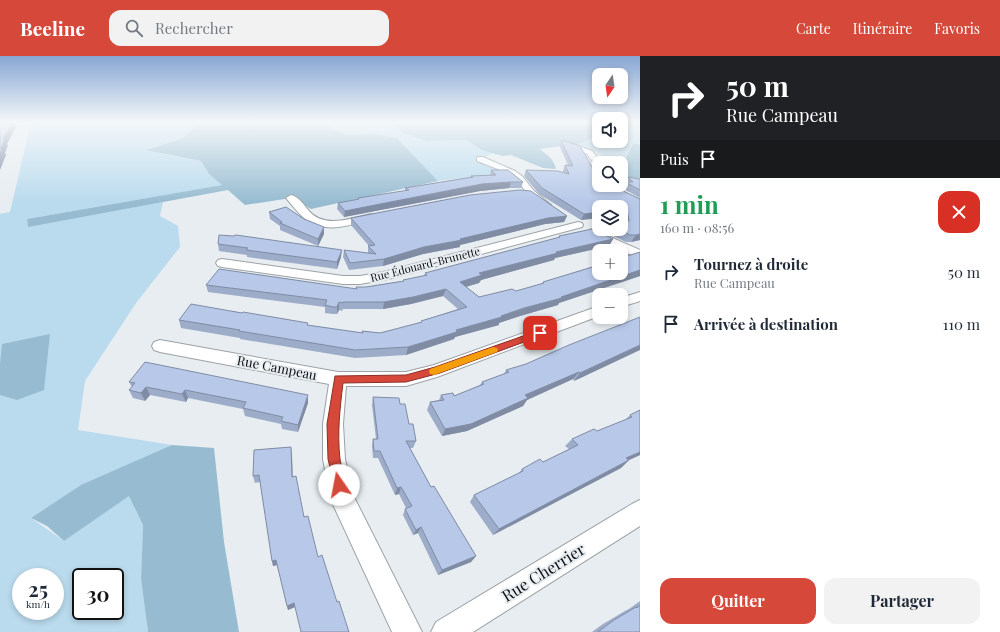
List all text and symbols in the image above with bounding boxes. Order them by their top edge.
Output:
search box [109,10,389,46]
text: Beeline [20,15,85,41]
icon: search [123,17,145,39]
text: Rechercher [155,18,233,38]
text: Carte [796,19,831,38]
text: Itinéraire [853,19,912,38]
text: Favoris [934,19,980,38]
text: 50 m [726,67,789,104]
north arrow [592,68,628,104]
map controls [592,68,628,324]
icon: right [660,72,712,124]
text: Rue Campeau [726,103,838,127]
button: sound [592,112,628,148]
icon: arrive [697,148,719,170]
text: Puis [660,149,689,169]
button: search [592,156,628,192]
text: 1 min [660,188,719,220]
button: close [938,191,980,233]
button: layers [592,200,628,236]
text: 160 m · 08:56 [660,219,734,236]
street label: Rue Édouard-Brunette [369,243,482,285]
button: + [592,244,628,280]
text: Tournez à droite [694,254,808,274]
icon: right [660,261,682,283]
text: 50 m [948,262,980,282]
text: Rue Campeau [694,274,775,291]
button: − [592,288,628,324]
icon: arrive [660,313,682,335]
text: Arrivée à destination [694,314,838,334]
text: 110 m [943,314,980,334]
pin [523,316,557,350]
icon: arrive [529,322,551,344]
street label: Rue Campeau [236,351,319,383]
position arrow [318,464,360,506]
street label: Rue Cherrier [497,538,589,606]
speed limit sign: 30 [72,568,124,620]
text: 25 [28,575,48,602]
button: Quitter [660,578,816,624]
button: Partager [824,578,980,624]
text: km/h [26,597,50,611]

